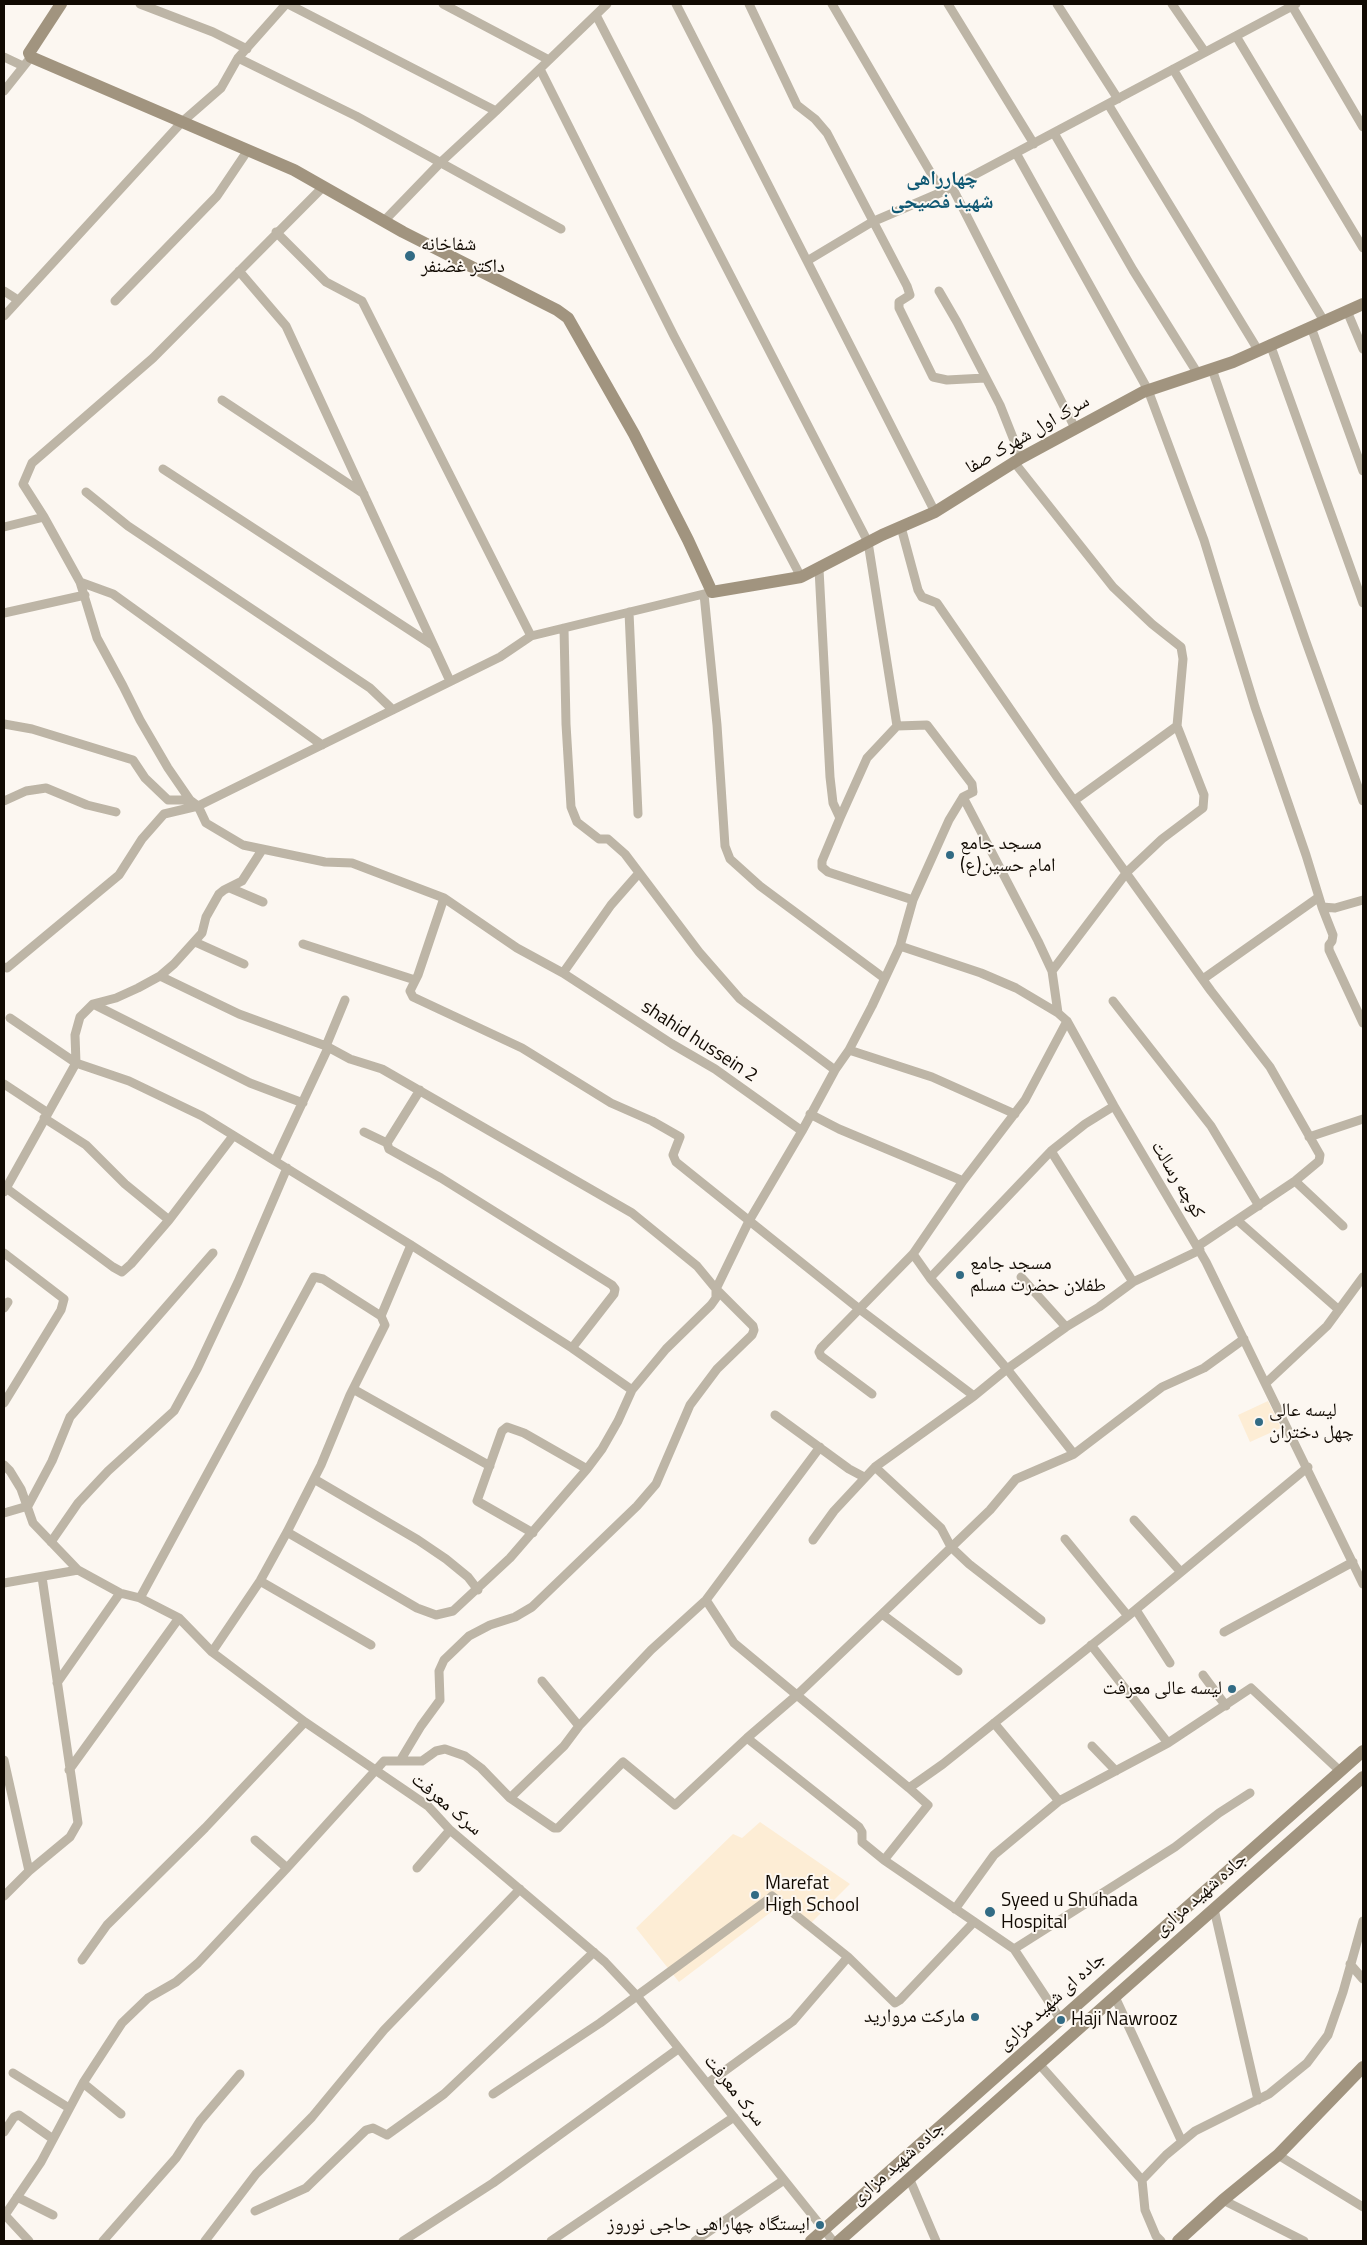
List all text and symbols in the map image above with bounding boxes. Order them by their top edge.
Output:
district label: چهارراهی شهید فصیحی [891,168,993,215]
place label: شفاخانه داکتر غضنفر [421,234,505,278]
marker: شفاخانه داکتر غضنفر [403,249,417,263]
street label: سرک اول شهرک صفا [962,390,1094,480]
place label: مسجد جامع امام حسین(ع) [960,833,1056,877]
marker: مسجد جامع امام حسین(ع) [944,849,956,861]
street label: shahid hussein 2 [637,996,761,1088]
street label: کوچه رسالت [1145,1137,1209,1223]
place label: مسجد جامع طفلان حضرت مسلم [970,1253,1106,1297]
marker: مسجد جامع طفلان حضرت مسلم [954,1269,966,1281]
place label: لیسه عالی چهل دختران [1269,1400,1354,1444]
marker: لیسه عالی چهل دختران [1253,1416,1265,1428]
place label: لیسه عالی معرفت [1102,1678,1222,1700]
marker: لیسه عالی معرفت [1226,1683,1238,1695]
street label: سرک معرفت [406,1769,486,1841]
street label: جاده شهید مزاری [1150,1848,1252,1942]
place label: Marefat High School [765,1873,859,1917]
marker: Marefat High School [749,1889,761,1901]
place label: Syeed u Shuhada Hospital [1001,1890,1138,1934]
marker: Syeed u Shuhada Hospital [983,1905,997,1919]
street label: جاده ای شهید مزاری [994,1948,1110,2056]
place label: مارکت مروارید [864,2006,965,2028]
place label: Haji Nawrooz [1071,2009,1178,2031]
marker: مارکت مروارید [969,2011,981,2023]
marker: Haji Nawrooz [1055,2014,1067,2026]
street label: سرک معرفت [698,2050,770,2132]
street label: جاده شهید مزاری [847,2117,949,2211]
place label: ایستگاه چهاراهی حاجی نوروز [607,2214,810,2236]
marker: ایستگاه چهاراهی حاجی نوروز [814,2219,826,2231]

